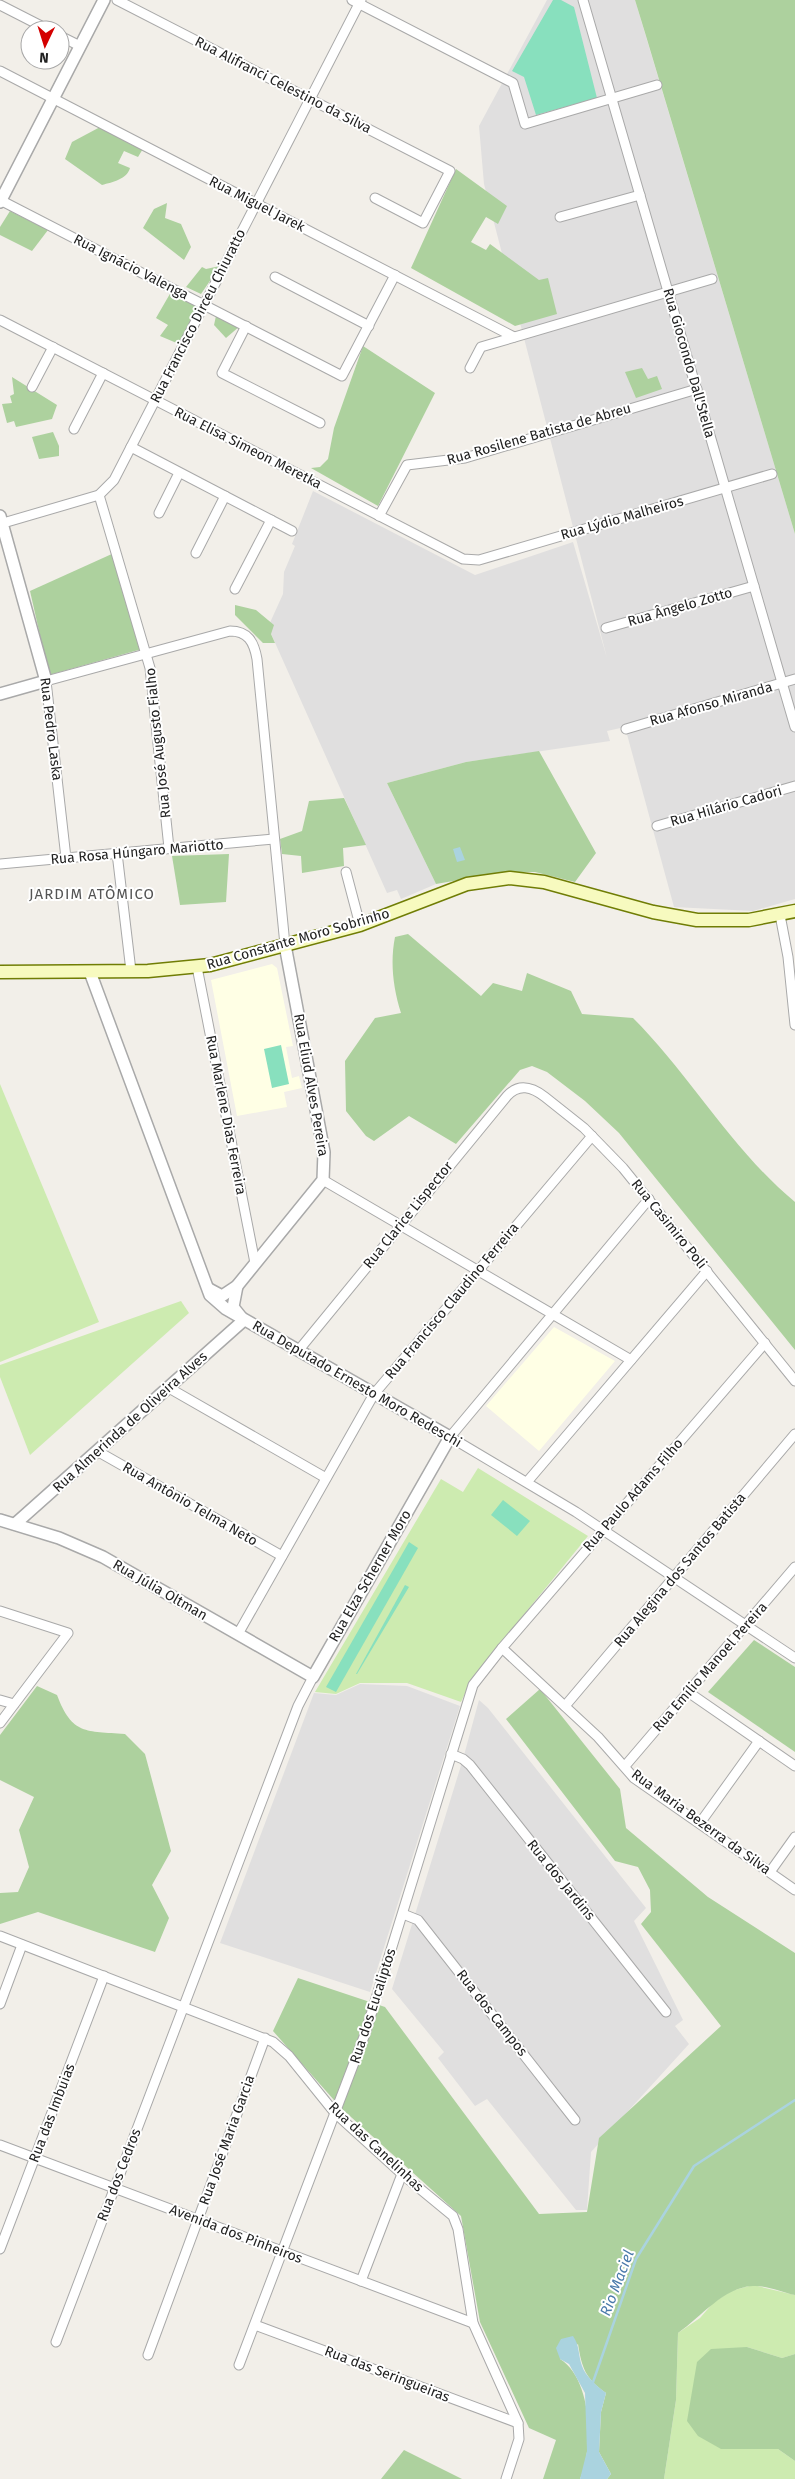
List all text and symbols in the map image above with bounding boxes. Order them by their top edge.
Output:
north arrow [20,20,70,70]
street label: Rua Alifranci Celestino da Silva [192,33,374,137]
text: N [39,49,49,66]
street label: Rua Miguel Jarek [206,173,308,236]
street label: Rua Francisco Dirceu Chiuratto [147,226,249,406]
street label: Rua Ignácio Valenga [71,231,191,303]
street label: Rua Giocondo Dall'Stella [659,286,719,440]
street label: Rua Rosilene Batista de Abreu [445,400,633,468]
street label: Rua Elisa Simeon Meretka [171,403,325,493]
street label: Rua Lýdio Malheiros [559,492,686,544]
street label: Rua Ângelo Zotto [625,583,734,630]
street label: Rua José Augusto Fialho [142,667,174,819]
street label: Rua Pedro Laska [36,676,66,782]
street label: Rua Afonso Miranda [648,678,774,730]
street label: Rua Hilário Cadori [668,782,784,830]
street label: Rua Rosa Húngaro Mariotto [50,836,224,868]
district label: JARDIM ATÔMICO [29,885,155,903]
street label: Rua Constante Moro Sobrinho [205,905,391,973]
street label: Rua Eliud Alves Pereira [290,1012,332,1158]
street label: Rua Marlene Dias Ferreira [202,1034,250,1196]
street label: Rua Clarice Lispector [360,1158,457,1272]
street label: Rua Casimiro Poli [628,1176,710,1272]
street label: Rua Francisco Claudino Ferreira [382,1219,522,1383]
street label: Rua Deputado Ernesto Moro Redeschi [249,1317,465,1451]
street label: Rua Almerinda de Oliveira Alves [49,1348,211,1496]
street label: Rua Paulo Adams Filho [579,1435,687,1555]
street label: Rua Antônio Telma Neto [120,1458,260,1550]
street label: Rua Alegina dos Santos Batista [610,1489,750,1651]
street label: Rua Elza Scherner Moro [325,1507,415,1645]
street label: Rua Júlia Oltman [110,1556,210,1624]
street label: Rua Emílio Manoel Pereira [649,1599,771,1735]
street label: Rua Maria Bezerra da Silva [628,1766,774,1878]
street label: Rua dos Jardins [523,1836,599,1924]
street label: Rua dos Eucaliptos [346,1946,400,2066]
street label: Rua dos Campos [453,1966,531,2060]
street label: Rua das Imbuias [25,2061,79,2165]
street label: Rua José Maria Garcia [196,2073,258,2207]
street label: Rua das Canelinhas [325,2099,427,2196]
street label: Rua dos Cedros [94,2126,145,2224]
street label: Avenida dos Pinheiros [167,2201,305,2267]
water label: Rio Maciel [596,2247,638,2319]
street label: Rua das Seringueiras [322,2342,452,2406]

